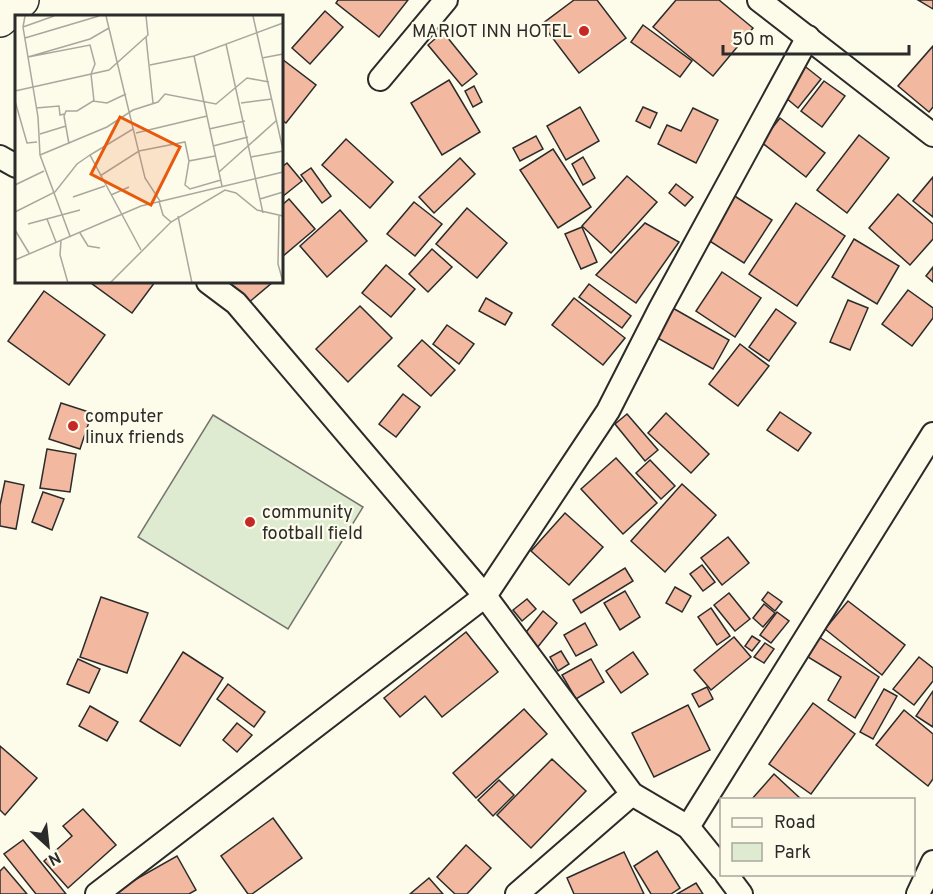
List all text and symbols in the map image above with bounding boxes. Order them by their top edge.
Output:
inset map [15,15,284,284]
scale bar [723,18,909,56]
place label: MARIOT INN HOTEL [412,21,572,44]
marker: MARIOT INN HOTEL [577,24,591,38]
text: 50 m [732,29,774,52]
place label: computer linux friends [85,406,185,450]
marker: computer linux friends [66,419,80,433]
place label: community football field [262,502,363,546]
marker: community football field [243,515,257,529]
legend [720,798,915,876]
text: Road [774,812,816,835]
north arrow [18,816,78,876]
text: Park [774,842,811,865]
text: N [44,846,64,869]

